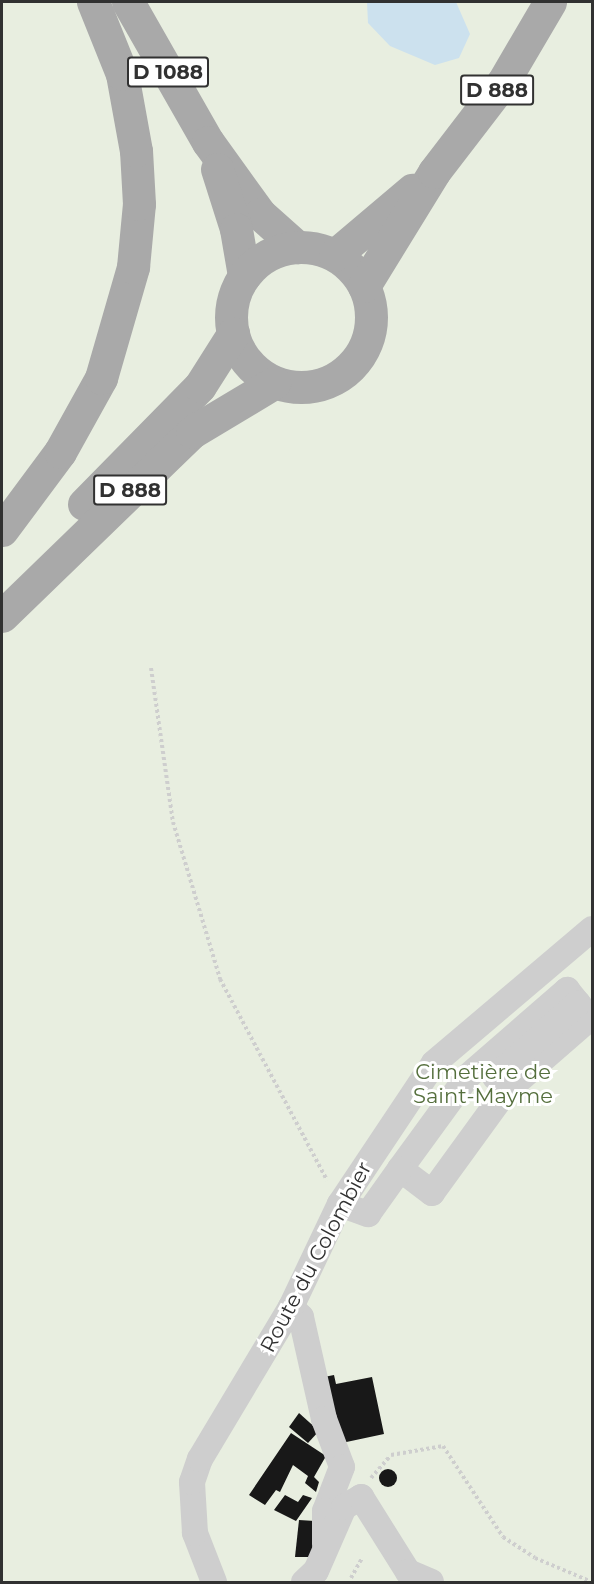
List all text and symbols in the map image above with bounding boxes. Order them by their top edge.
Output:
road number: D 1088 [126,55,210,89]
road number: D 888 [460,73,534,107]
road number: D 888 [92,473,168,507]
park label: Cimetière de Saint-Mayme [413,1059,553,1109]
street label: Route du Colombier [255,1157,377,1357]

